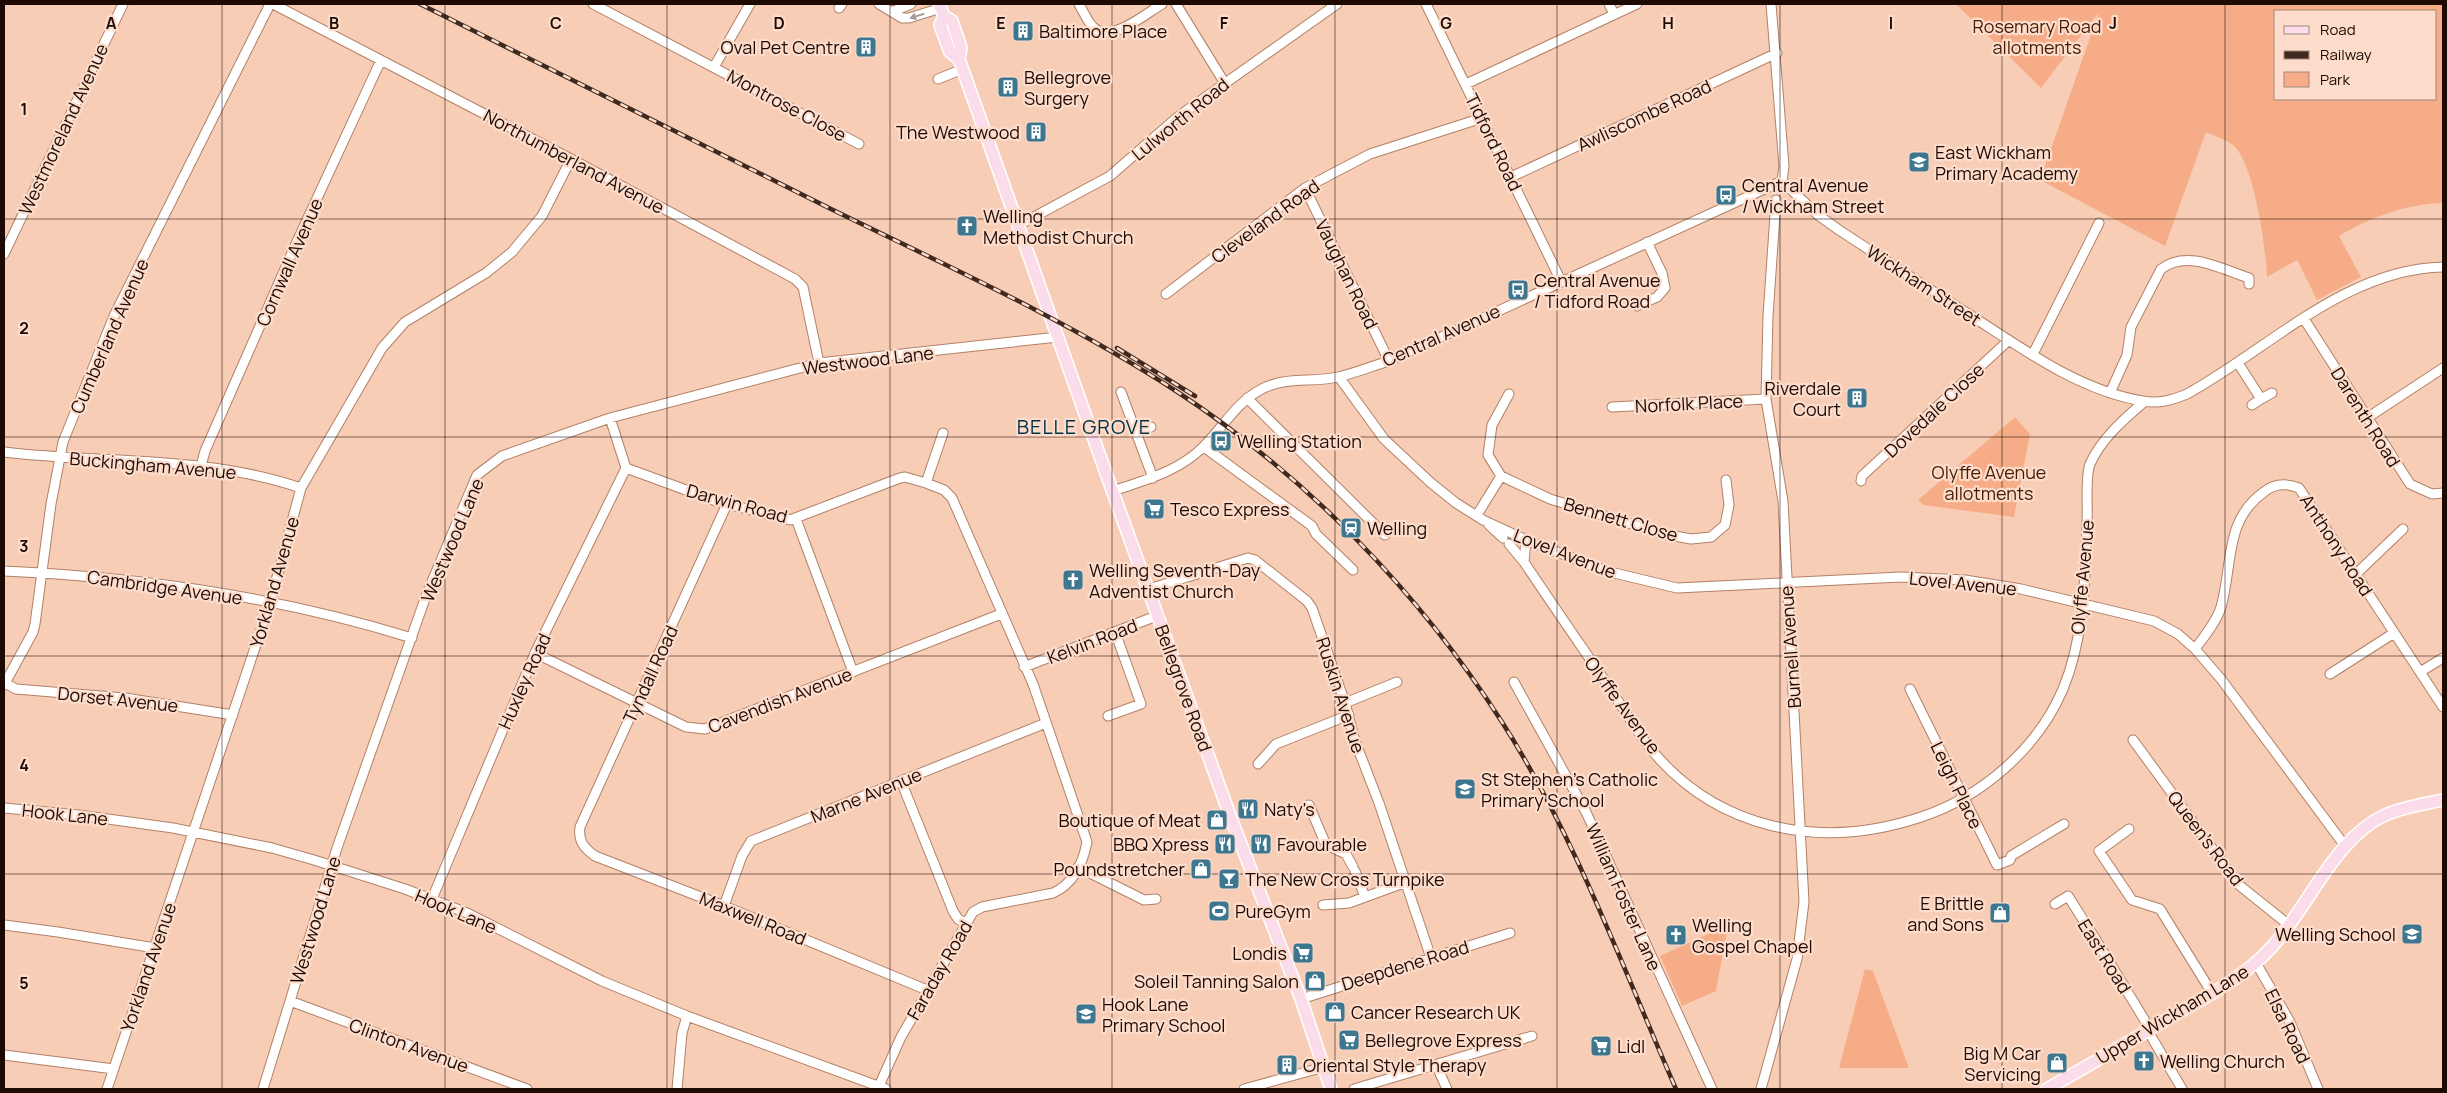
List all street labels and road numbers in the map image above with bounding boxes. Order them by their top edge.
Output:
street label: Westmoreland Avenue [13,39,113,219]
street label: Montrose Close [723,63,851,147]
street label: Lulworth Road [1126,72,1234,166]
street label: Awliscombe Road [1573,73,1715,157]
street label: Tidford Road [1460,89,1528,195]
street label: Northumberland Avenue [479,103,669,219]
street label: Cleveland Road [1206,174,1324,268]
street label: Cornwall Avenue [250,194,328,330]
street label: Vaughan Road [1310,215,1384,333]
street label: Wickham Street [1862,239,1986,331]
street label: Cumberland Avenue [64,255,154,417]
street label: Central Avenue [1378,298,1504,372]
street label: Westwood Lane [801,340,935,380]
street label: Dovedale Close [1879,357,1989,463]
street label: Darenth Road [2326,363,2406,471]
street label: Norfolk Place [1634,388,1744,418]
street label: Buckingham Avenue [69,446,237,484]
street label: Westwood Lane [415,474,489,606]
street label: Darwin Road [684,478,790,528]
street label: Anthony Road [2295,490,2379,600]
street label: Bennett Close [1561,491,1681,547]
street label: Yorkland Avenue [244,514,304,650]
street label: Olyffe Avenue [2065,519,2099,635]
street label: Lovel Avenue [1510,522,1620,584]
street label: Cambridge Avenue [86,564,244,610]
street label: Lovel Avenue [1908,565,2018,601]
street label: Burnell Avenue [1774,585,1806,709]
street label: Kelvin Road [1043,613,1141,669]
street label: Tyndall Road [617,621,683,727]
street label: Bellegrove Road [1150,621,1218,755]
street label: Huxley Road [492,629,556,733]
street label: Ruskin Avenue [1311,634,1371,756]
street label: Olyffe Avenue [1580,652,1666,758]
street label: Cavendish Avenue [705,661,855,739]
street label: Dorset Avenue [56,681,180,717]
street label: Leigh Place [1926,737,1988,833]
street label: Marne Avenue [807,762,925,828]
street label: Queen's Road [2162,786,2250,890]
street label: Hook Lane [21,798,109,830]
street label: William Foster Lane [1581,820,1667,974]
street label: Westwood Lane [284,853,346,987]
street label: Hook Lane [411,883,501,939]
street label: Maxwell Road [696,886,810,950]
street label: Yorkland Avenue [115,899,181,1035]
street label: East Road [2073,914,2137,998]
street label: Faraday Road [901,916,977,1024]
street label: Deepdene Road [1338,934,1472,996]
street label: Upper Wickham Lane [2091,959,2253,1069]
street label: Elsa Road [2260,985,2316,1067]
street label: Clinton Avenue [346,1012,472,1078]

